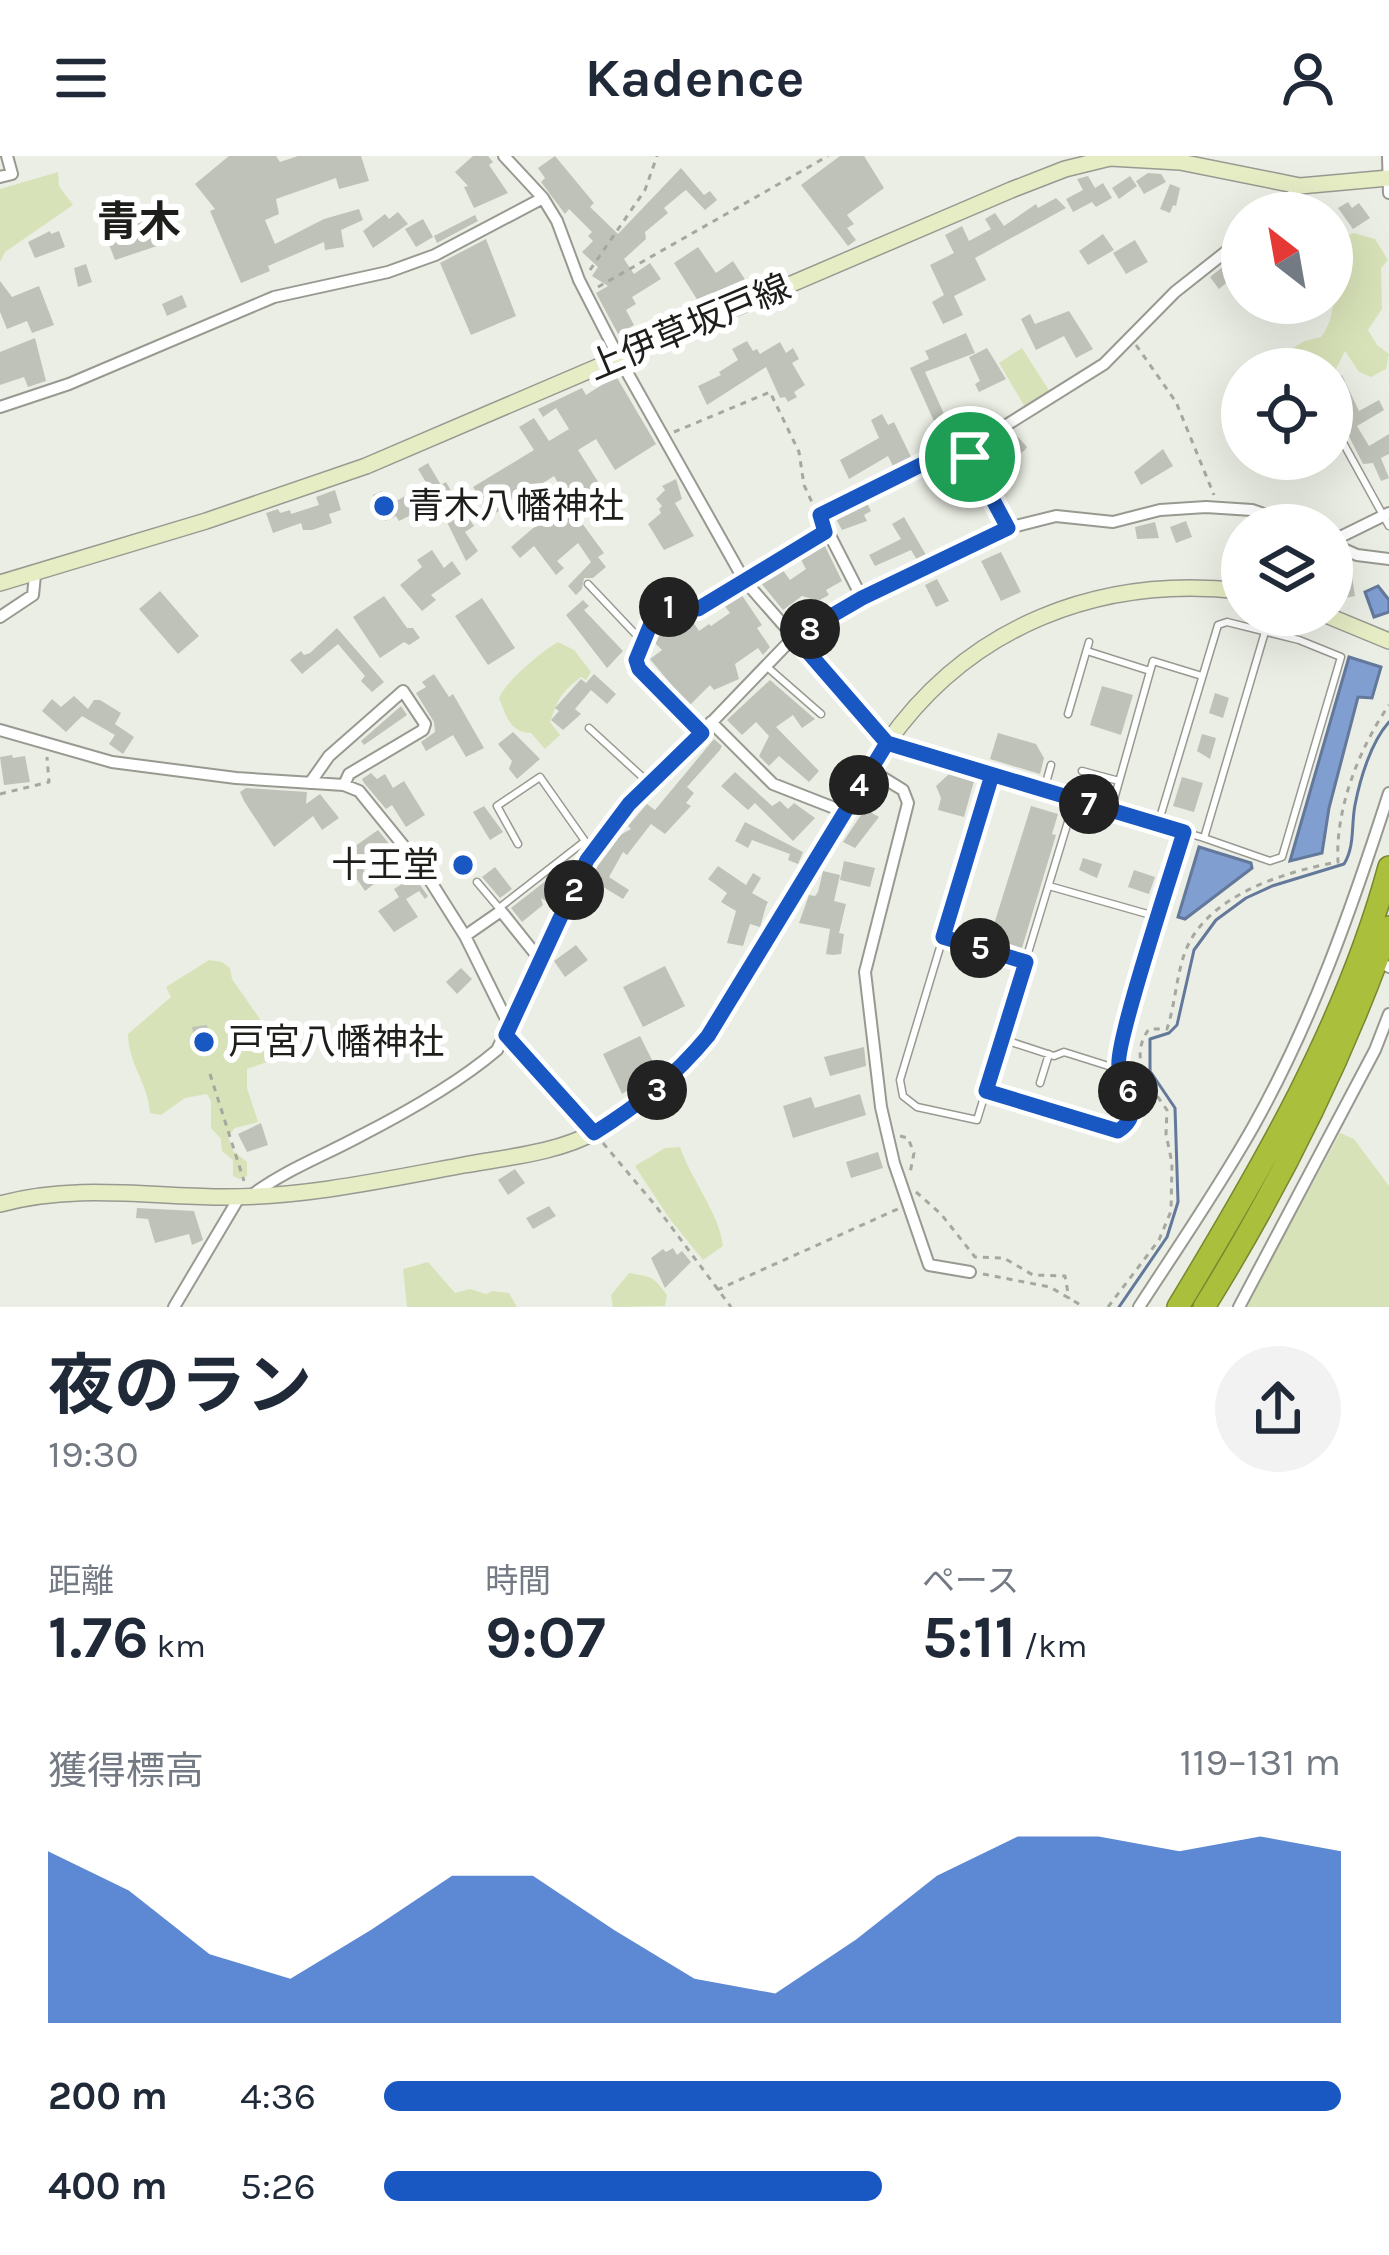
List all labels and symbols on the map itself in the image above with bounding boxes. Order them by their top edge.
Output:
north arrow [1221,192,1353,324]
district label: 青木 [97,197,181,247]
street label: 上伊草坂戸線 [581,265,797,389]
pin [919,406,1021,508]
place label: 青木八幡神社 [408,485,624,527]
marker: 青木八幡神社 [371,493,397,519]
pin: 1 [639,577,699,637]
pin: 8 [780,599,840,659]
pin: 4 [829,755,889,815]
pin: 7 [1059,774,1119,834]
place label: 十王堂 [331,844,439,886]
marker: 十王堂 [450,852,476,878]
pin: 2 [544,860,604,920]
pin: 5 [950,918,1010,978]
place label: 戸宮八幡神社 [228,1021,444,1063]
marker: 戸宮八幡神社 [191,1029,217,1055]
pin: 3 [627,1060,687,1120]
pin: 6 [1098,1061,1158,1121]

